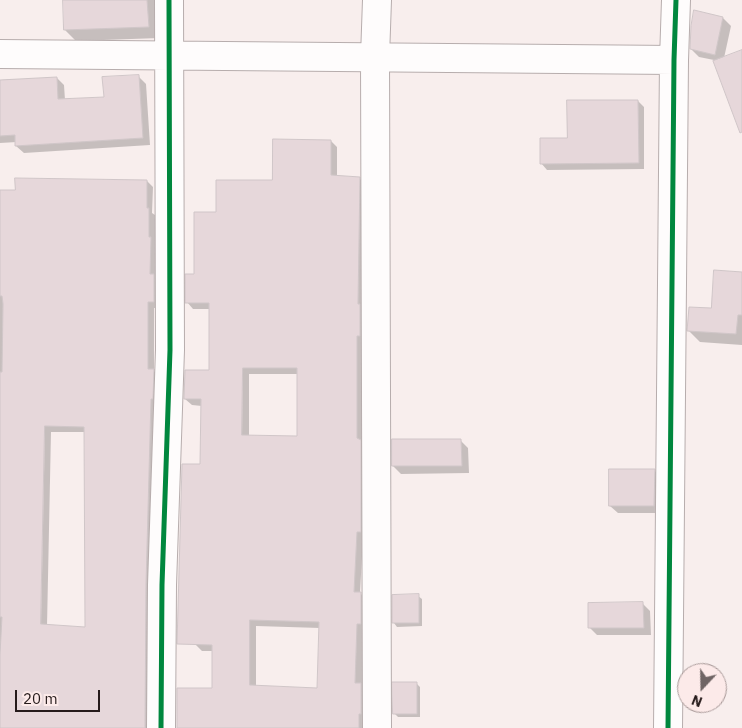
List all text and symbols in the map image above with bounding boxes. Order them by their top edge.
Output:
north arrow [677,663,727,713]
scale bar [18,680,102,712]
text: 20 m [23,689,58,708]
text: N [689,691,705,711]

